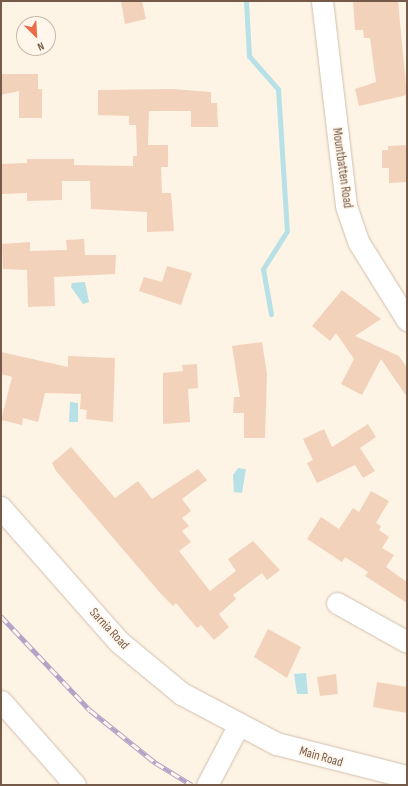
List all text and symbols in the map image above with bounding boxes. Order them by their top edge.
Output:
north arrow [16,16,56,56]
text: N [35,39,46,54]
street label: Mountbatten Road [329,127,355,209]
street label: Sarnia Road [86,605,132,653]
street label: Main Road [297,743,345,771]

